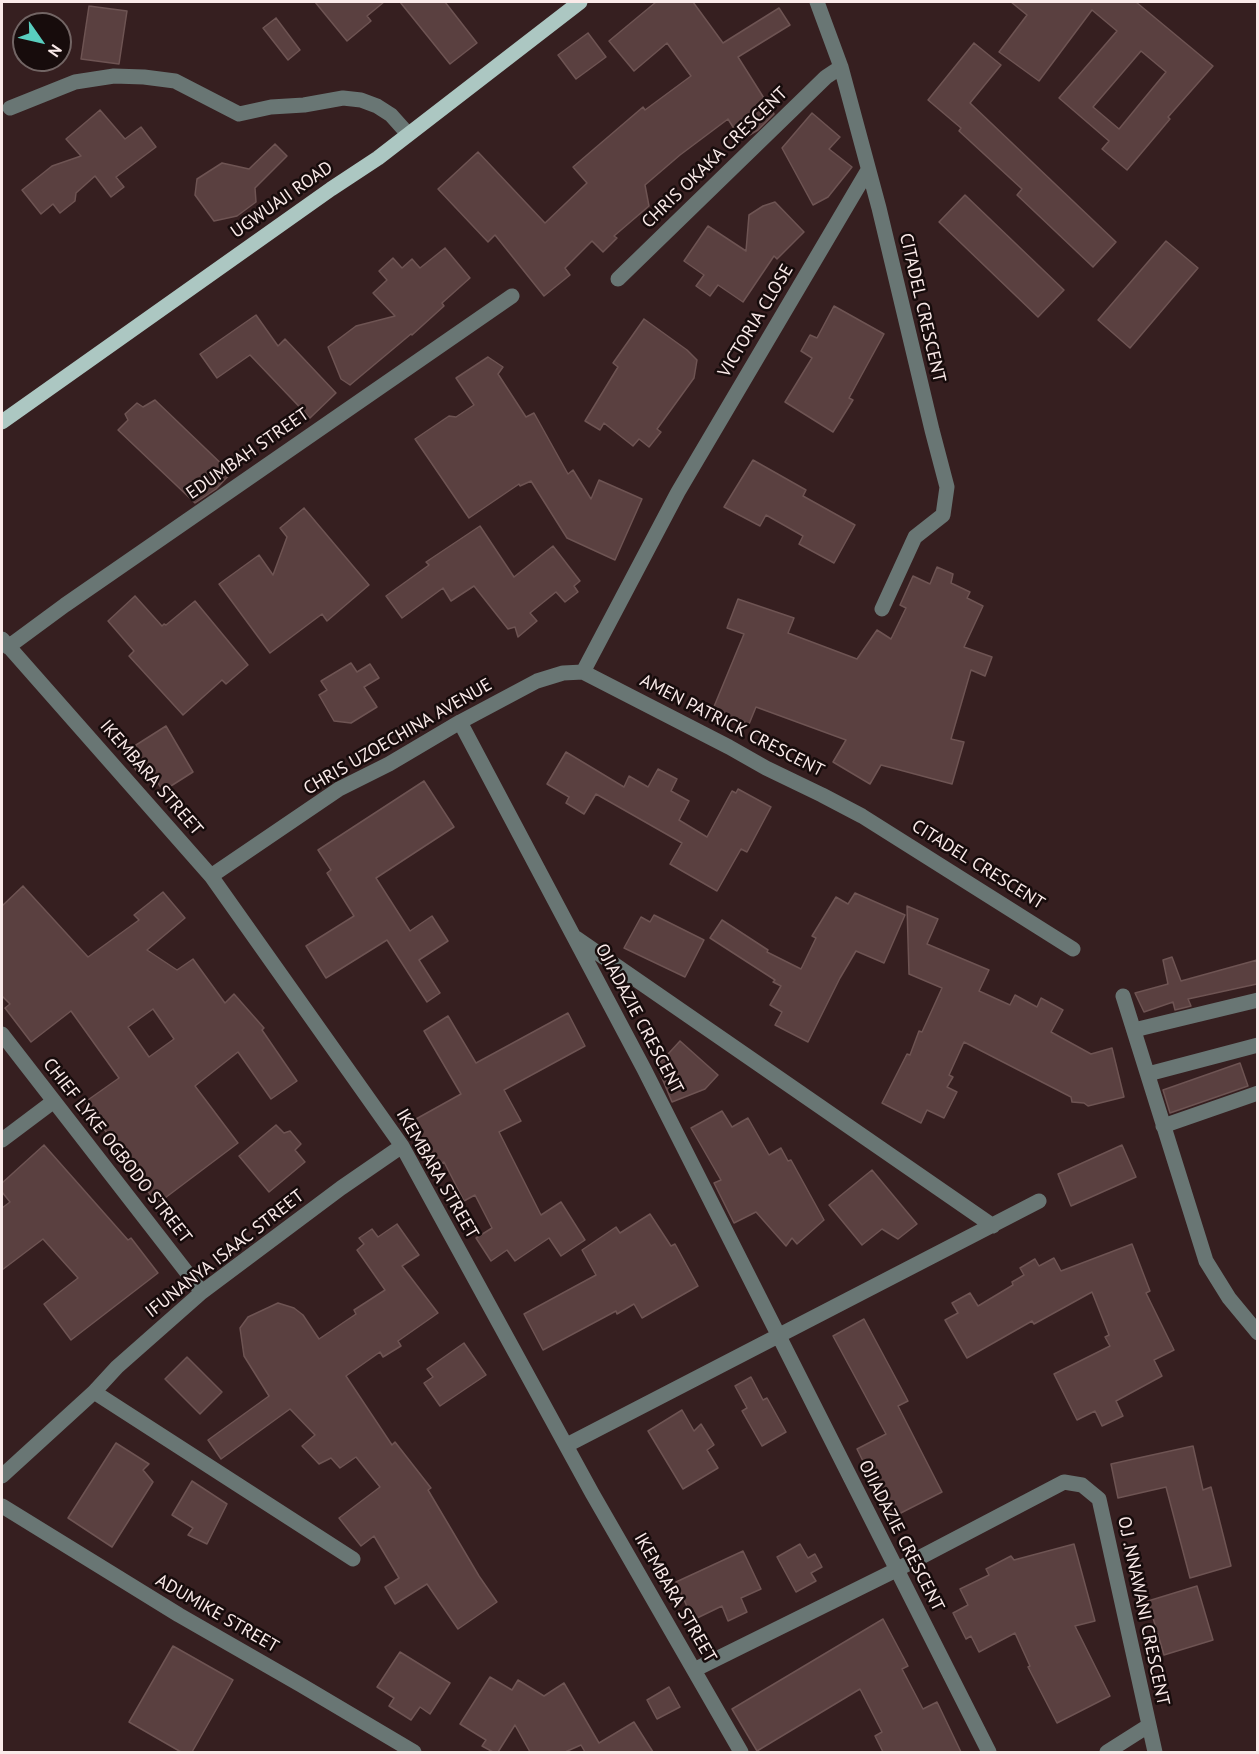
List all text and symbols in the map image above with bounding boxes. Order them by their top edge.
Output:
north arrow [12,12,72,72]
text: N [44,41,66,61]
street label: CHRIS OKAKA CRESCENT [638,83,792,233]
street label: UGWUAJI ROAD [227,157,337,243]
street label: CITADEL CRESCENT [894,231,950,385]
street label: VICTORIA CLOSE [714,261,798,381]
street label: EDUMBAH STREET [182,404,314,504]
street label: AMEN PATRICK CRESCENT [636,670,828,782]
street label: CHRIS UZOECHINA AVENUE [300,674,496,800]
street label: IKEMBARA STREET [95,716,207,840]
street label: CITADEL CRESCENT [908,815,1048,915]
street label: OJIADAZIE CRESCENT [590,940,688,1098]
street label: CHIEF LYKE OGBODO STREET [38,1054,196,1248]
street label: IKEMBARA STREET [391,1105,483,1243]
street label: IFUNANYA ISAAC STREET [141,1185,309,1323]
street label: OJIADAZIE CRESCENT [854,1457,948,1615]
street label: O.J .NNAWANI CRESCENT [1112,1514,1174,1708]
street label: IKEMBARA STREET [629,1529,721,1667]
street label: ADUMIKE STREET [152,1570,282,1658]

